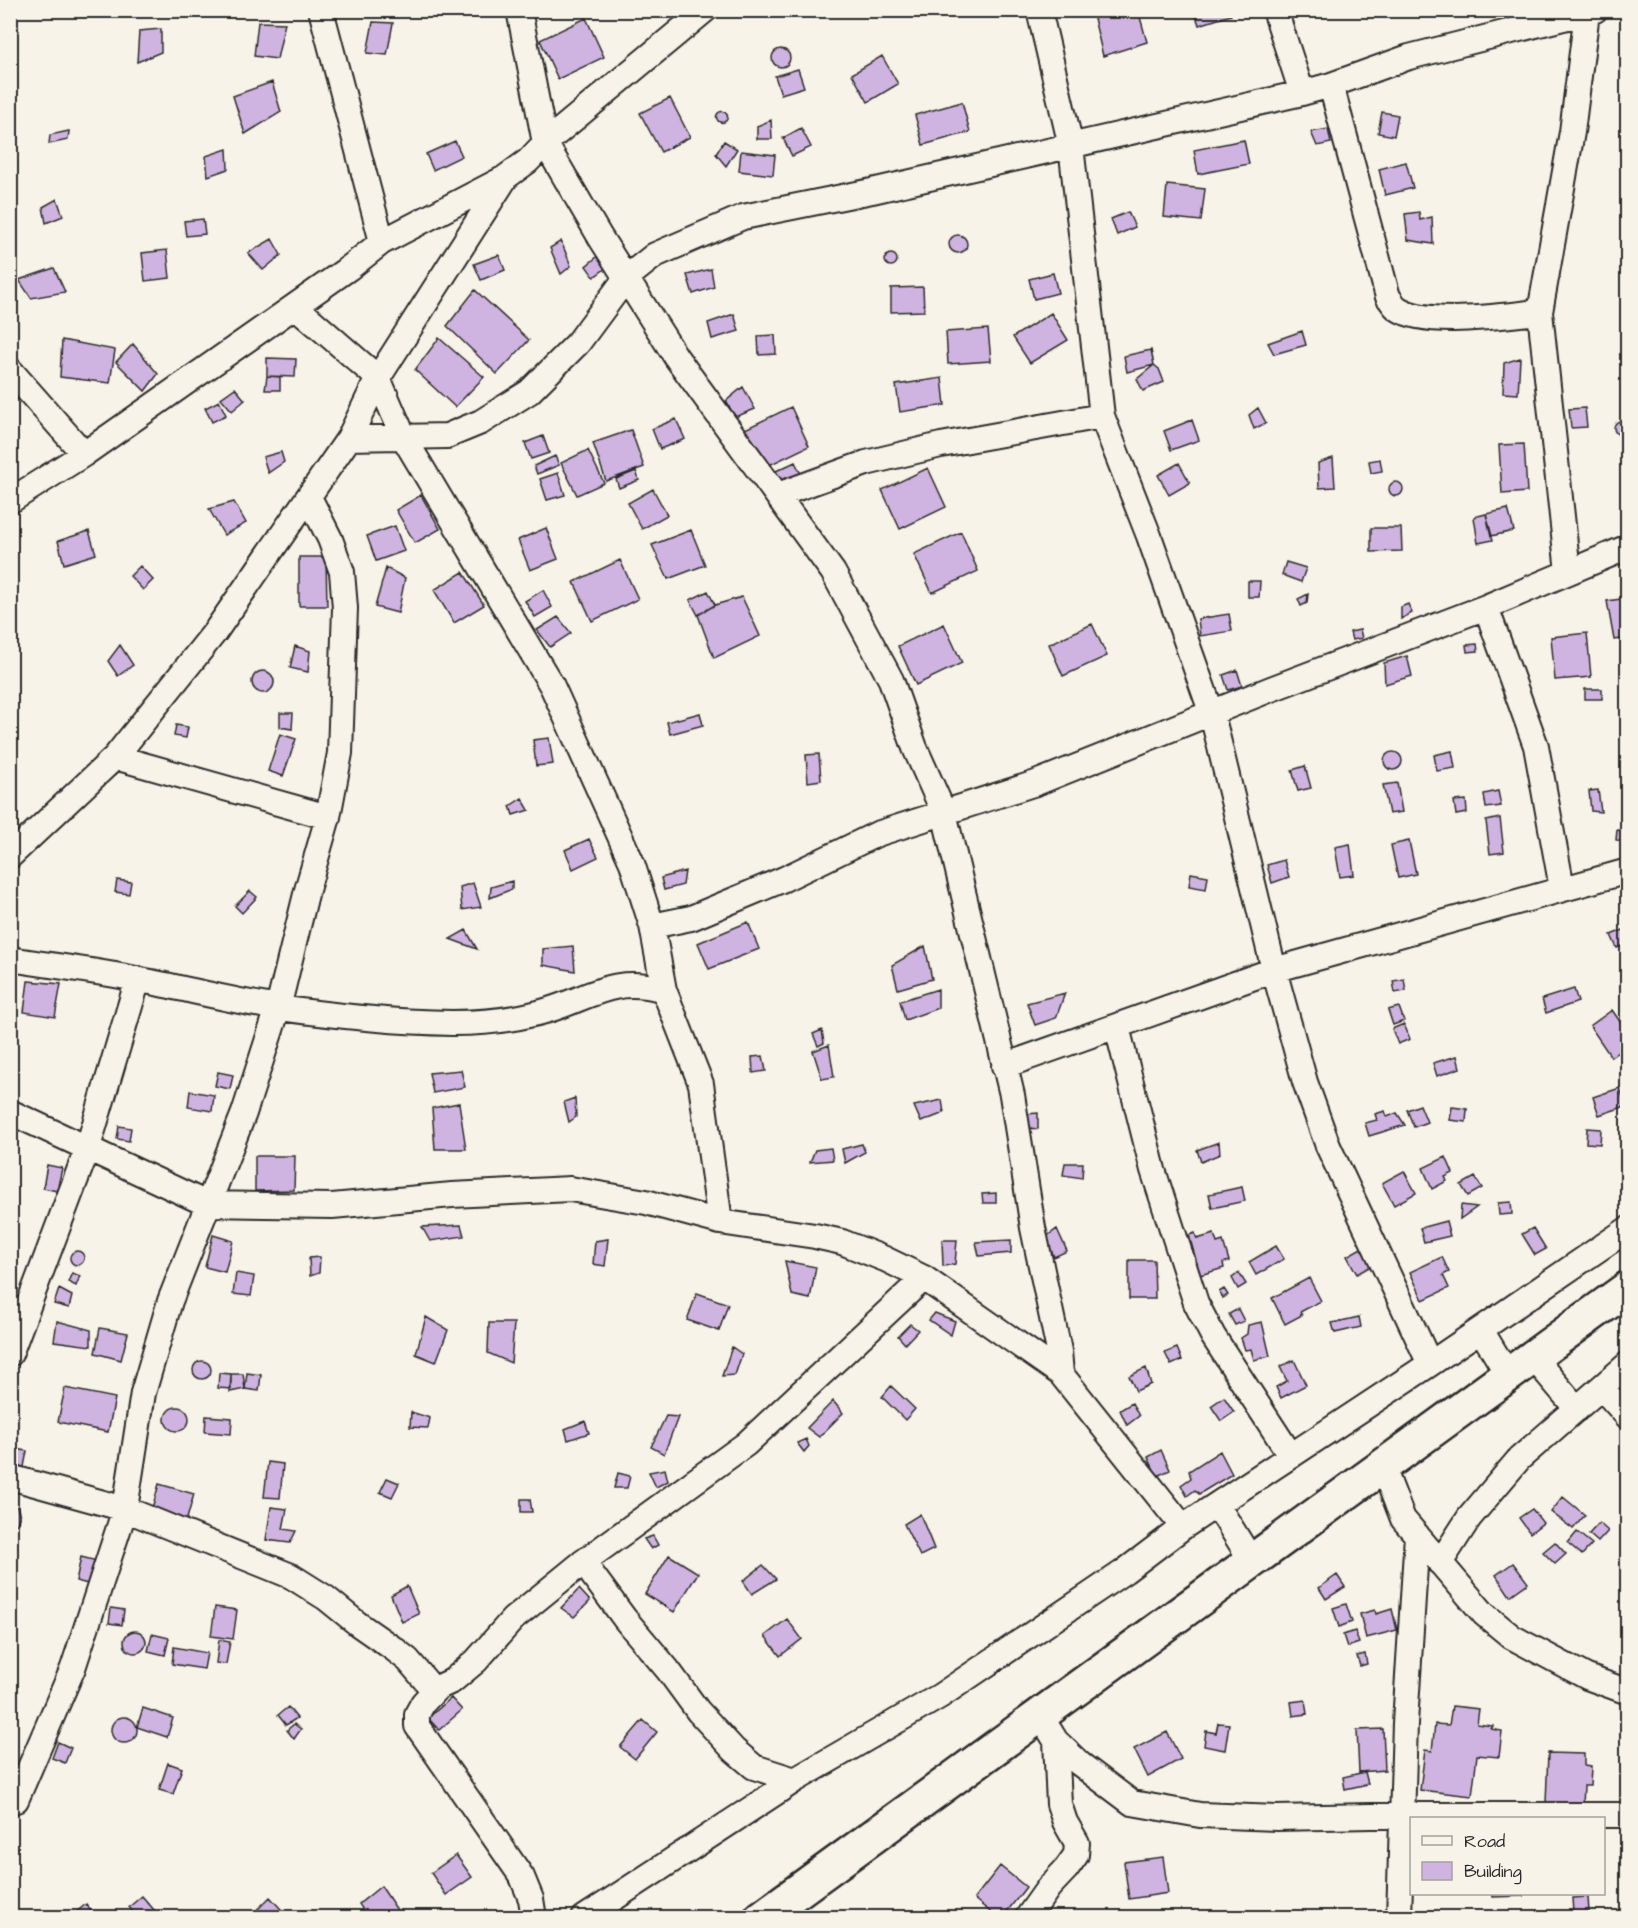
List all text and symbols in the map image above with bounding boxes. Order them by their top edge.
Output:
legend [1410,1817,1605,1895]
text: Road [1464,1829,1505,1854]
text: Building [1464,1859,1522,1885]

